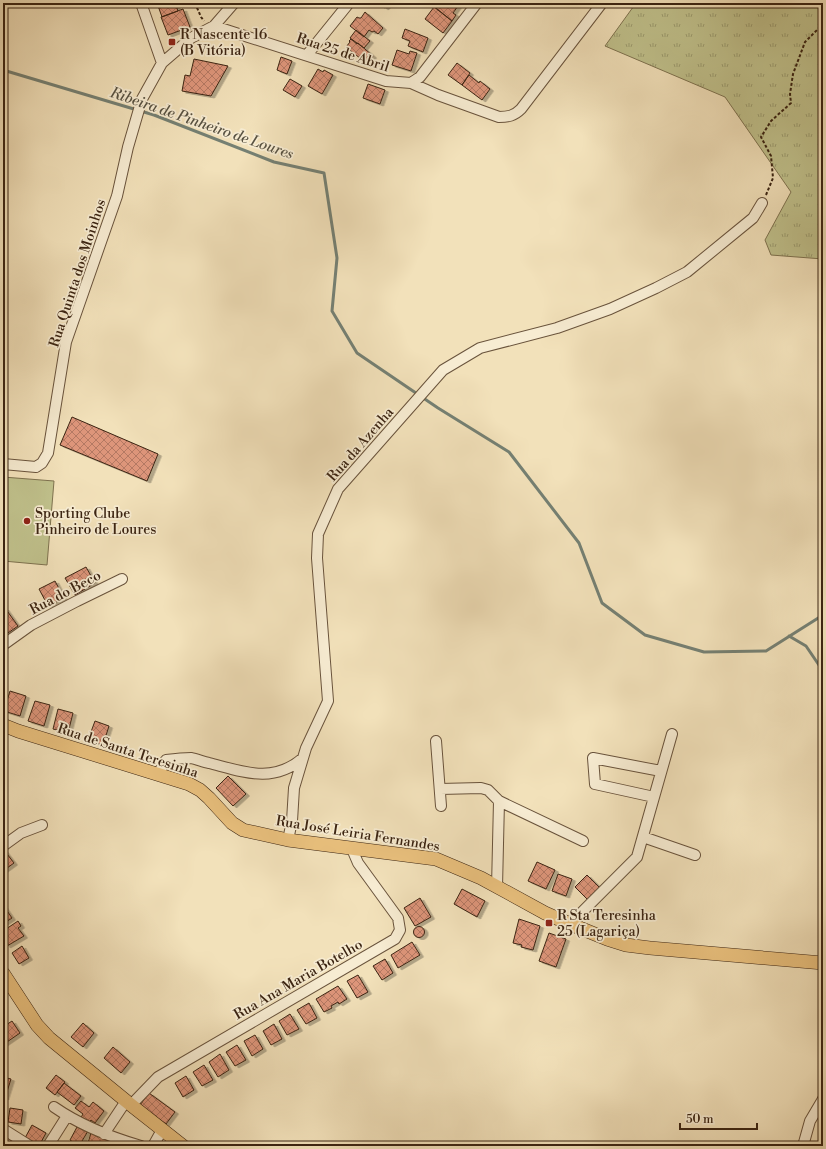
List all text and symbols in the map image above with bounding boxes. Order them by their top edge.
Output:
place label: R Nascente 16 (B Vitória) [180,26,268,60]
street label: Rua 25 de Abril [294,29,391,76]
marker: R Nascente 16 (B Vitória) [167,37,177,47]
water label: Ribeira de Pinheiro de Loures [107,83,296,164]
street label: Rua Quinta dos Moinhos [45,197,110,350]
street label: Rua da Azenha [324,403,399,486]
place label: Sporting Clube Pinheiro de Loures [35,505,156,539]
marker: Sporting Clube Pinheiro de Loures [22,516,32,526]
street label: Rua do Beco [27,567,104,619]
street label: Rua de Santa Teresinha [55,720,201,783]
street label: Rua José Leiria Fernandes [274,812,441,856]
place label: R Sta Teresinha 25 (Lagariça) [557,907,657,941]
marker: R Sta Teresinha 25 (Lagariça) [544,918,554,928]
street label: Rua Ana Maria Botelho [231,936,366,1024]
scale bar [680,1105,757,1131]
text: 50 m [686,1112,714,1127]

